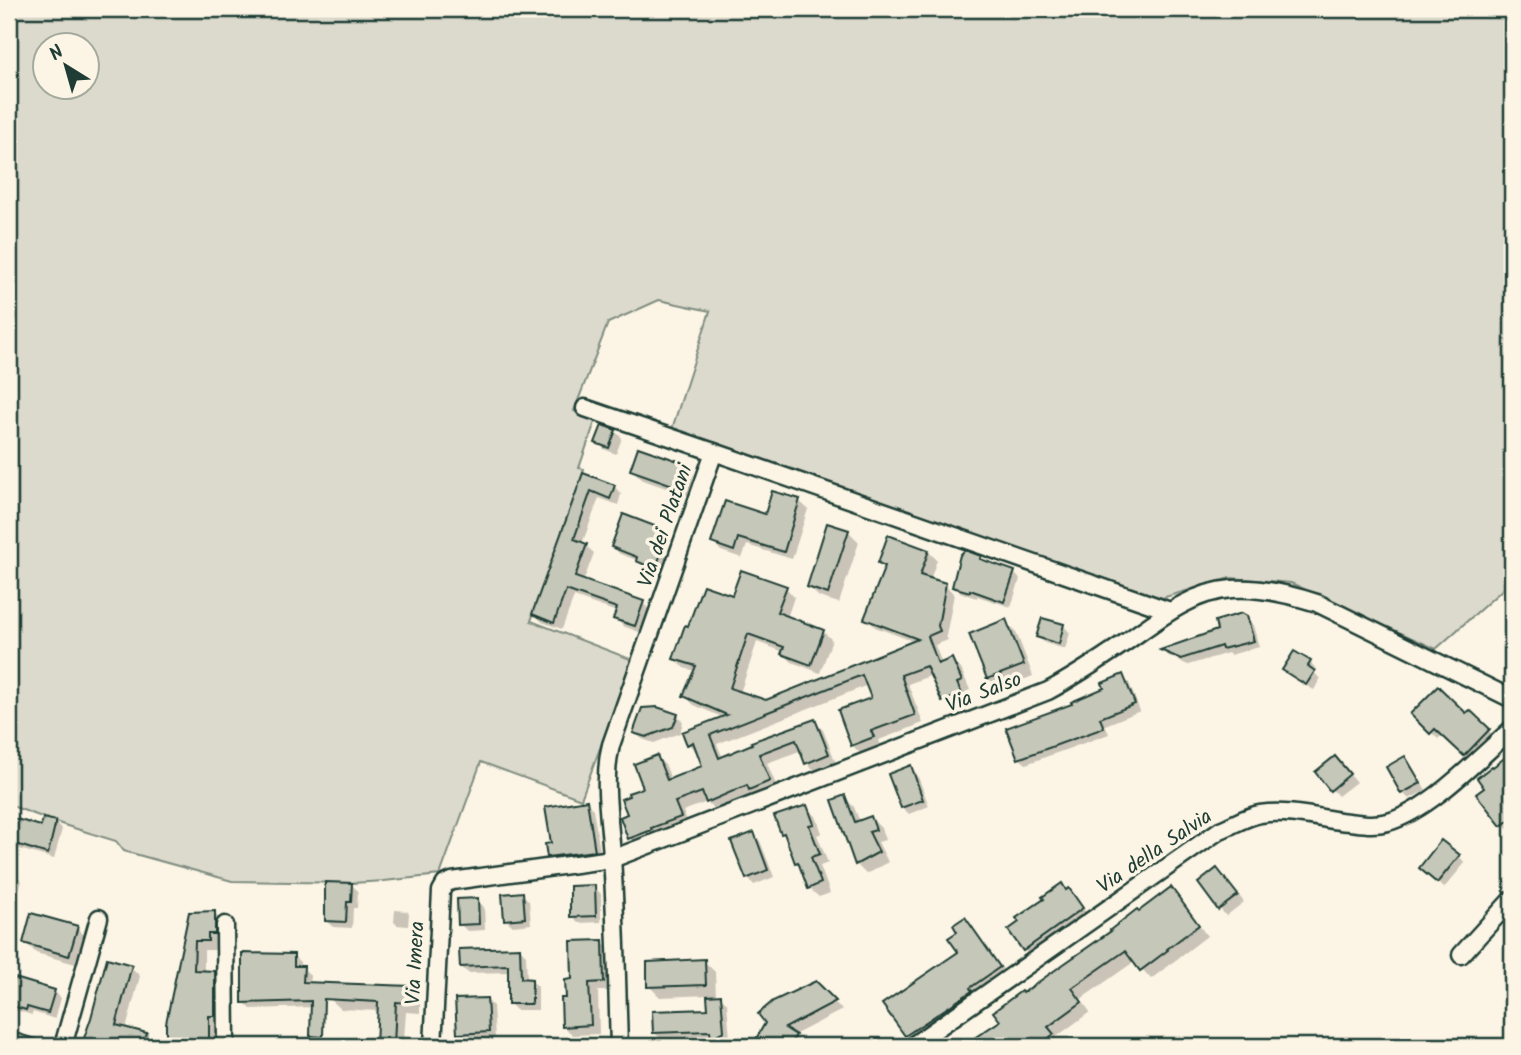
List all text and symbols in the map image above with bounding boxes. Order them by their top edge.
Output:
north arrow [32,32,102,102]
text: N [43,38,71,70]
street label: Via dei Platani [630,459,703,592]
street label: Via Salso [941,663,1027,723]
street label: Via della Salvia [1091,801,1219,903]
street label: Via Imera [397,920,435,1006]

